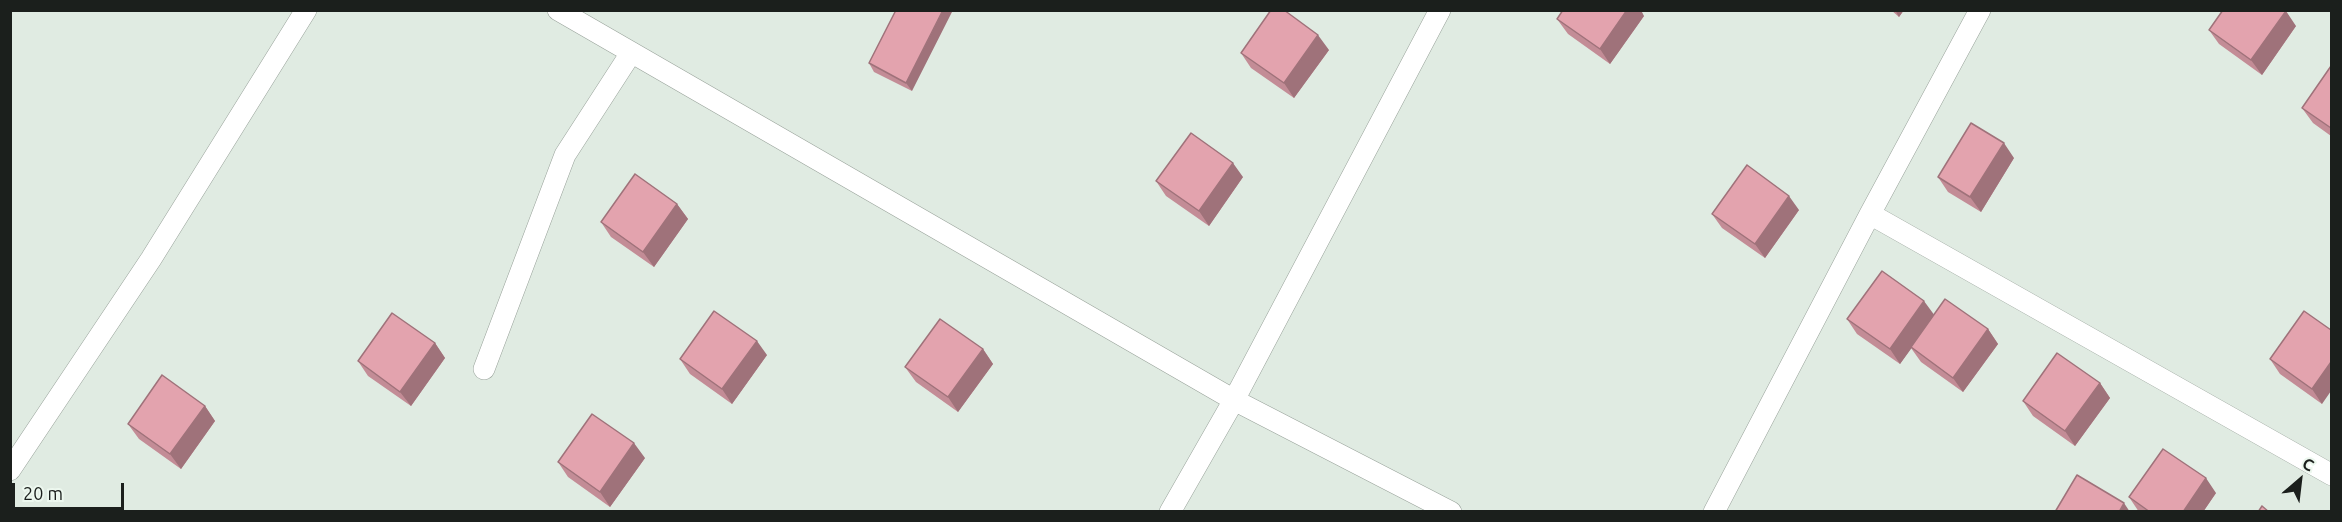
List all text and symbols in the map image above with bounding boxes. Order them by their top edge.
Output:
north arrow [2270,450,2330,510]
text: С [2300,454,2317,474]
scale bar [15,471,128,509]
text: 20 m [23,483,63,503]

